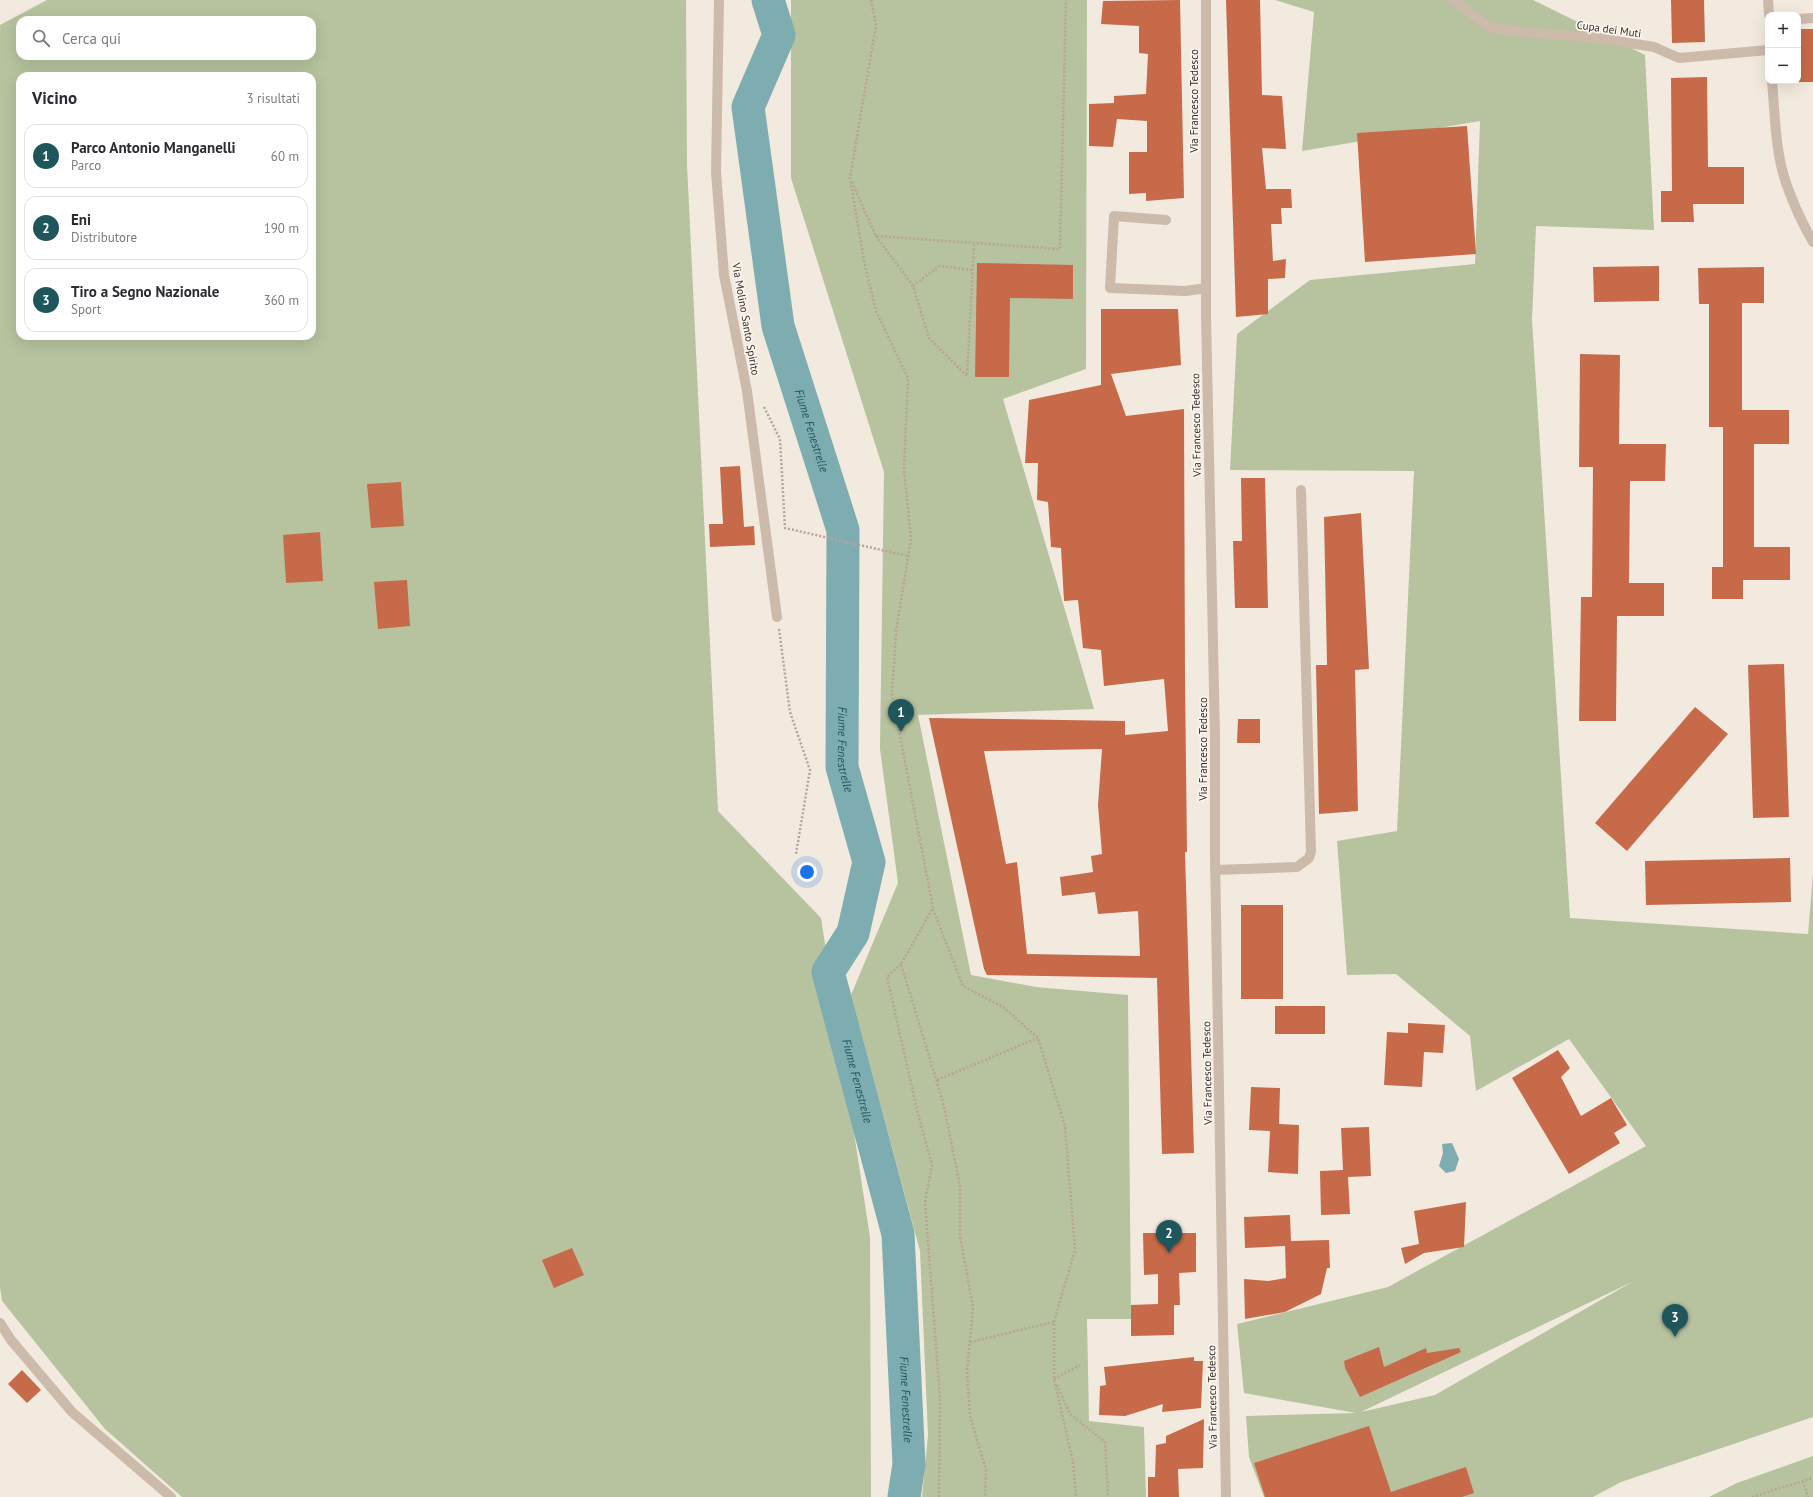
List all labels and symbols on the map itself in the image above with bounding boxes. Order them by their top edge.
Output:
street label: Cupa dei Muti [1576,18,1642,40]
street label: Via Francesco Tedesco [1187,49,1201,154]
street label: Via Molino Santo Spirito [729,261,763,376]
street label: Via Francesco Tedesco [1188,373,1204,478]
water label: Fiume Fenestrelle [792,387,832,474]
street label: Via Francesco Tedesco [1196,697,1210,802]
pin: 1 [888,699,914,732]
water label: Fiume Fenestrelle [835,706,857,794]
your location [797,862,817,882]
street label: Via Francesco Tedesco [1199,1021,1215,1126]
water label: Fiume Fenestrelle [839,1037,876,1125]
pin: 2 [1156,1220,1182,1253]
pin: 3 [1662,1304,1688,1337]
street label: Via Francesco Tedesco [1204,1345,1220,1450]
water label: Fiume Fenestrelle [897,1356,916,1443]

